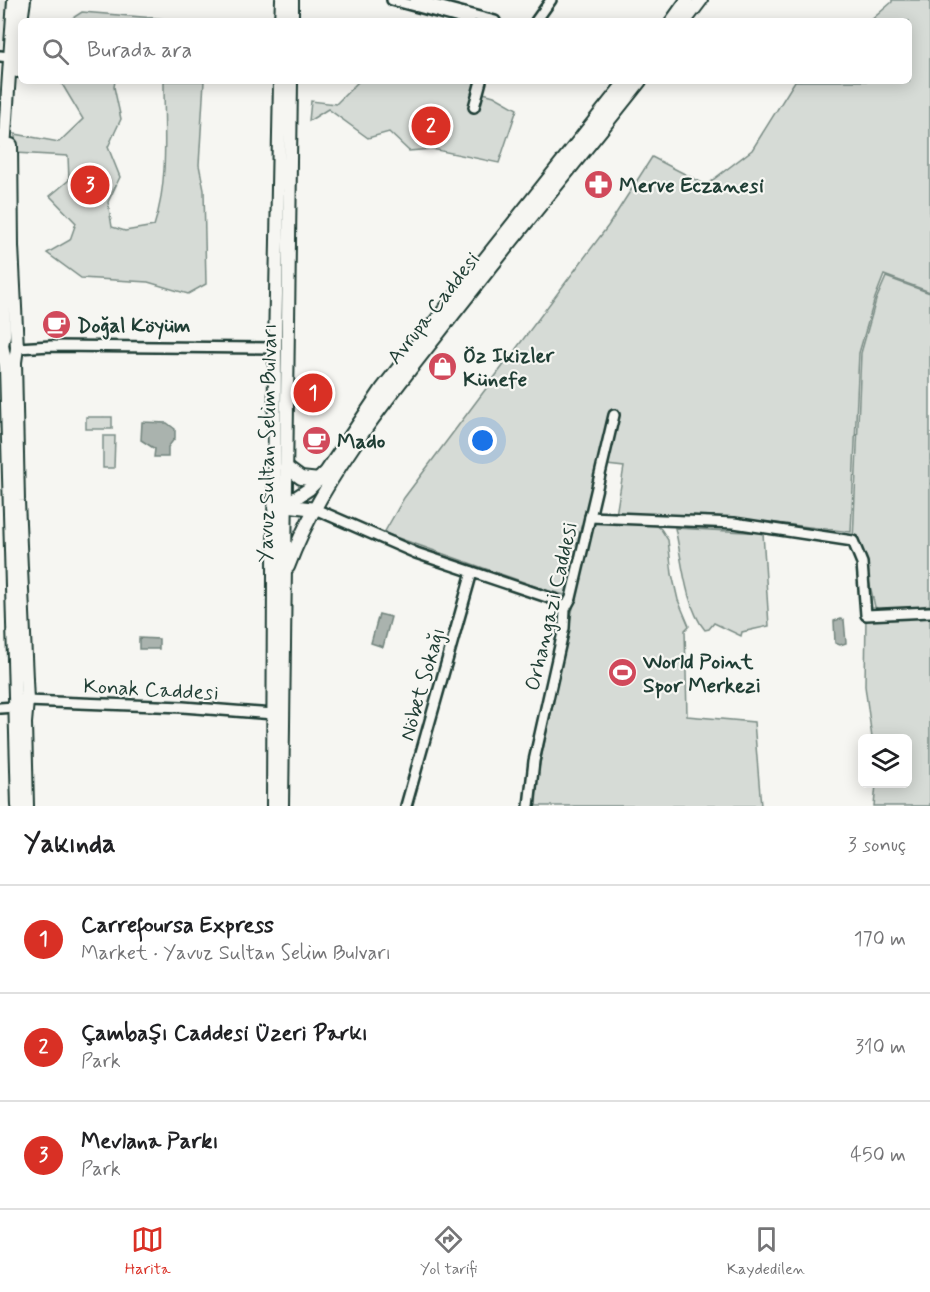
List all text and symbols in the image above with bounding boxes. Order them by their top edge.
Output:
search box [18,18,912,84]
icon: search [39,35,72,68]
text: Burada ara [87,37,192,65]
pin: 2 [412,104,450,148]
pin: 3 [70,162,110,207]
pharmacy icon: Merve Eczanesi [582,169,614,201]
place label: Merve Eczanesi [619,172,764,200]
street label: Avrupa Caddesi [381,247,487,371]
cafe icon: Doğal Köyüm [40,309,72,341]
place label: Doğal Köyüm [77,312,191,340]
street label: Yavuz Sultan Selim Bulvarı [252,323,284,563]
place label: Öz Ikizler Künefe [463,342,556,394]
shop icon: Öz Ikizler Künefe [426,351,458,383]
pin: 1 [294,370,332,416]
cafe icon: Mado [300,425,332,457]
your location [468,426,497,455]
place label: Mado [337,428,386,456]
street label: Orhangazi Caddesi [519,519,585,694]
street label: Nöbet Sokağı [393,624,452,744]
place label: World Point Spor Merkezi [642,648,761,700]
sports icon: World Point Spor Merkezi [606,657,638,689]
street label: Konak Caddesi [83,672,219,708]
map controls [858,734,912,788]
button: layers [858,734,912,788]
text: Yakında [24,828,116,862]
text: 3 sonuç [848,832,906,859]
text: Carrefoursa Express [81,912,274,940]
text: 1 [39,926,48,953]
text: 170 m [854,926,906,953]
text: Market · Yavuz Sultan Selim Bulvarı [81,940,391,967]
text: Çambaşı Caddesi Üzeri Parkı [81,1020,368,1048]
text: 2 [39,1034,48,1061]
text: 310 m [855,1034,906,1061]
text: Park [81,1048,121,1075]
text: Mevlana Parkı [81,1128,218,1156]
text: 3 [39,1142,48,1169]
text: 450 m [850,1142,906,1169]
text: Park [81,1156,121,1183]
tab: Harita [125,1223,171,1280]
tab: Yol tarifi [420,1223,477,1280]
tab: Kaydedilen [727,1223,805,1280]

